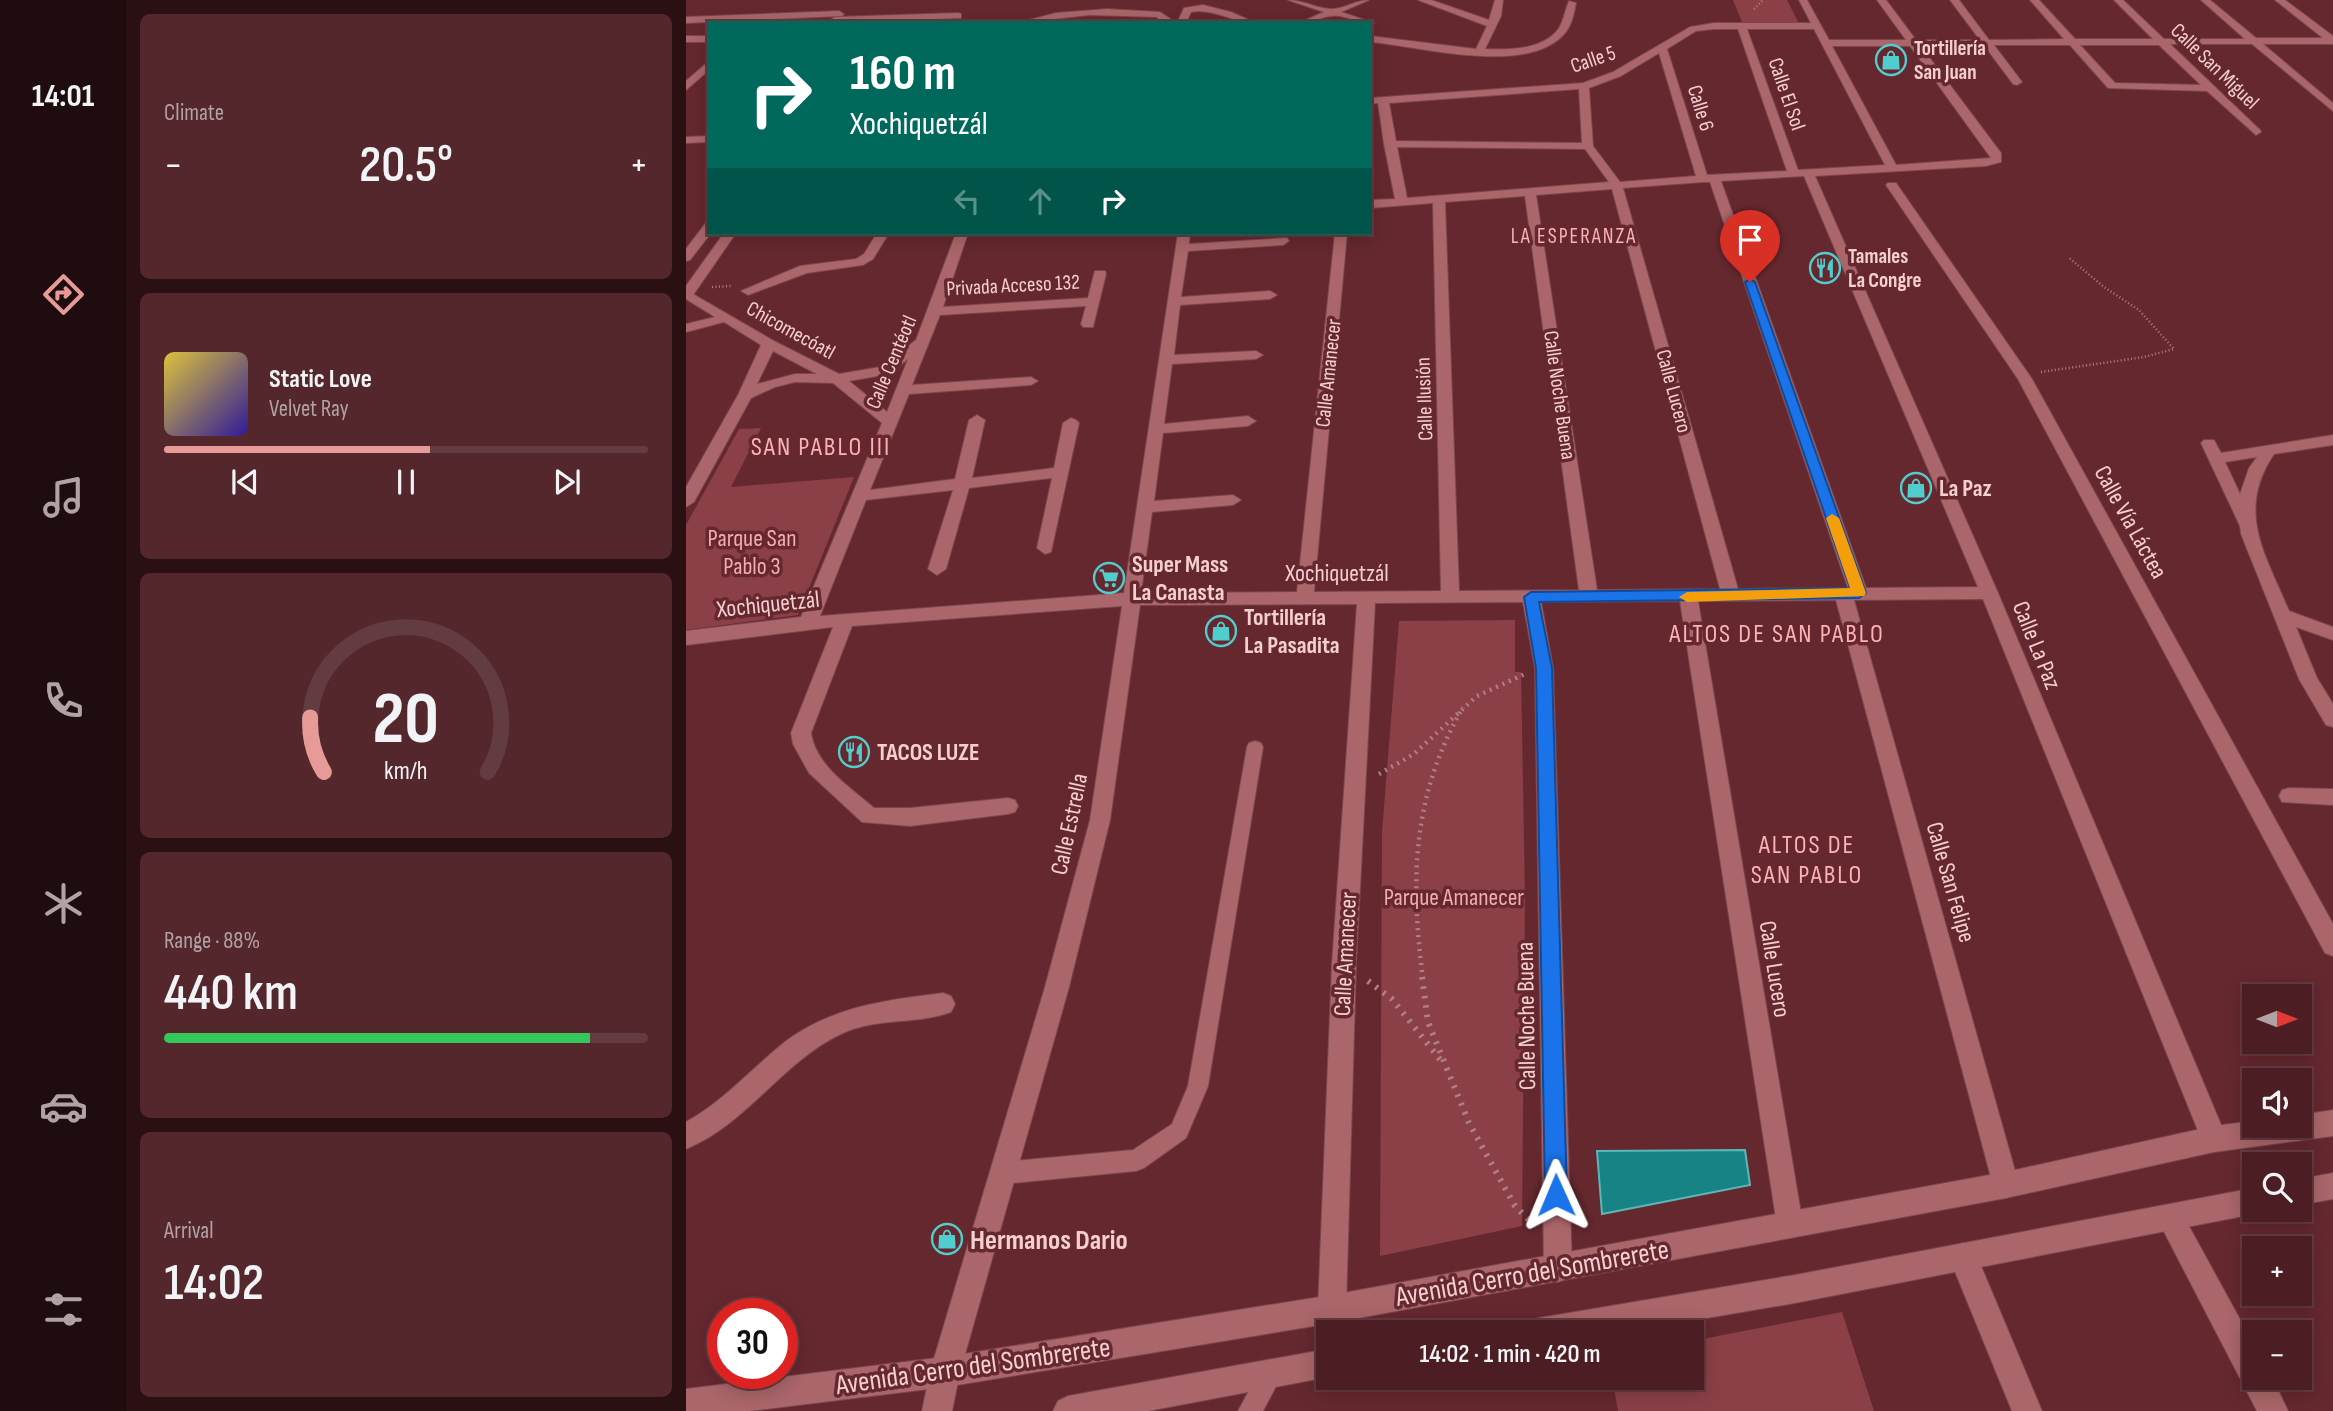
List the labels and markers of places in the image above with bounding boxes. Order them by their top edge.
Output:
place label: Tortillería San Juan [1914,36,1986,85]
shop icon: Tortillería San Juan [1874,43,1908,77]
pin [1720,210,1780,282]
place label: Tamales La Congre [1848,244,1921,293]
restaurant icon: Tamales La Congre [1808,251,1842,285]
shop icon: La Paz [1899,471,1933,505]
place label: La Paz [1939,474,1992,503]
place label: Super Mass La Canasta [1132,550,1228,607]
supermarket icon: Super Mass La Canasta [1092,561,1126,595]
place label: Tortillería La Pasadita [1244,603,1340,660]
shop icon: Tortillería La Pasadita [1204,614,1238,648]
restaurant icon: TACOS LUZE [837,735,871,769]
place label: TACOS LUZE [877,738,979,767]
shop icon: Hermanos Dario [930,1222,964,1256]
place label: Hermanos Dario [970,1224,1128,1257]

